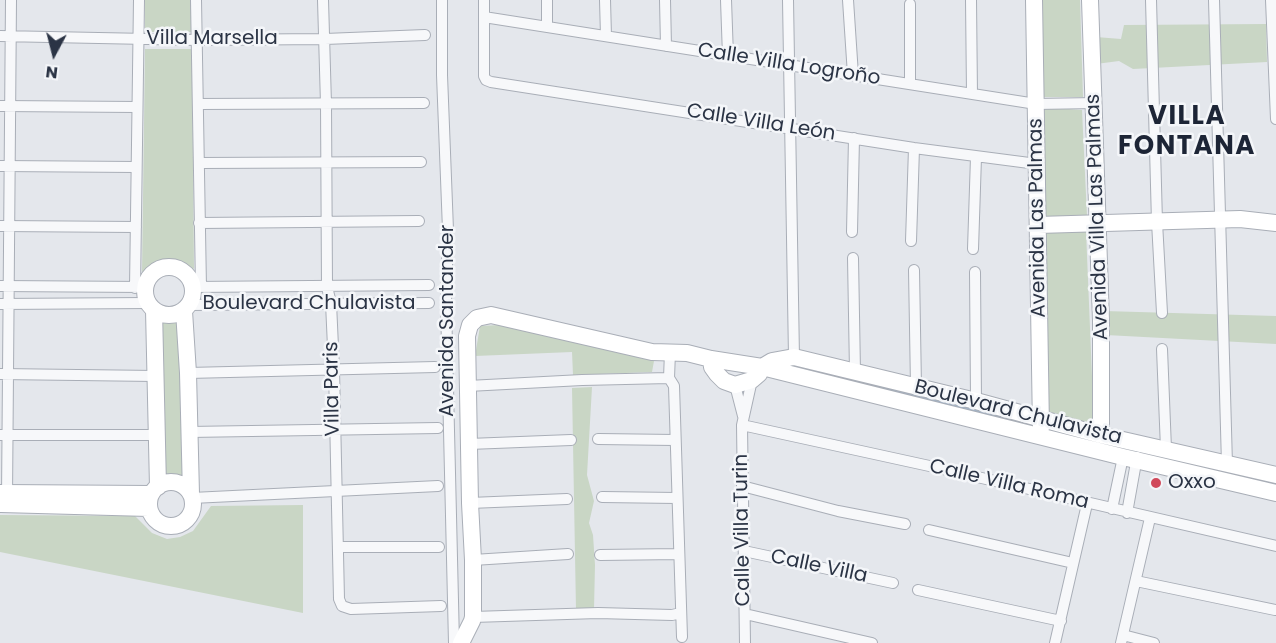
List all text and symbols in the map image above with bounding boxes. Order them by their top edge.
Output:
north arrow [24,24,84,84]
street label: Villa Marsella [146,27,278,51]
street label: Calle Villa Logroño [696,39,882,91]
text: N [44,60,59,85]
street label: Avenida Villa Las Palmas [1082,93,1114,341]
street label: Calle Villa León [685,99,837,147]
district label: VILLA FONTANA [1118,101,1256,162]
street label: Avenida Las Palmas [1024,118,1052,318]
street label: Avenida Santander [436,225,460,417]
street label: Boulevard Chulavista [202,292,416,316]
street label: Villa Paris [320,341,346,437]
street label: Boulevard Chulavista [912,376,1124,450]
street label: Calle Villa Turin [730,454,756,606]
street label: Calle Villa Roma [927,455,1091,515]
place label: Oxxo [1168,471,1216,495]
marker: Oxxo [1149,476,1163,490]
street label: Calle Villa [768,545,870,589]

